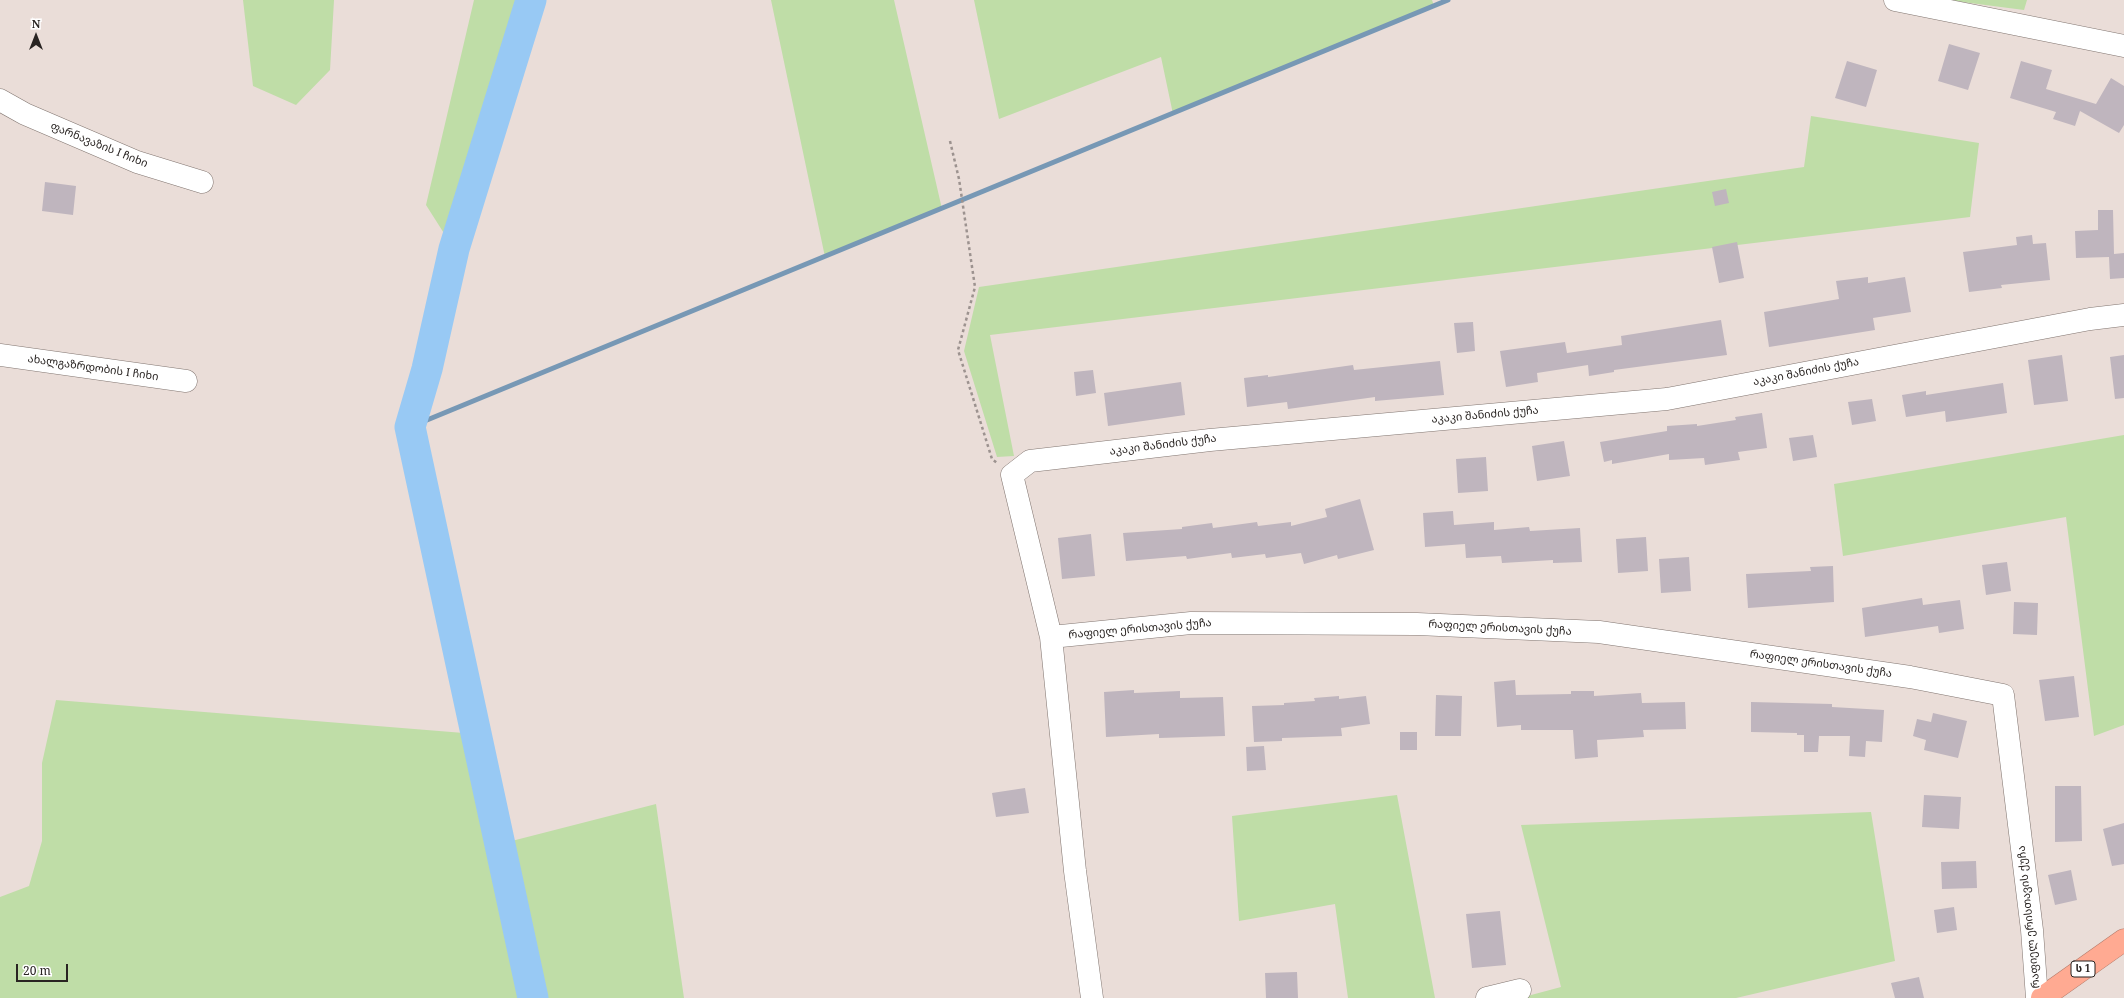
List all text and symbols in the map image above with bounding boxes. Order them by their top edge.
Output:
north arrow [16,16,56,56]
text: N [32,16,40,31]
street label: ფარნავაზის I ჩიხი [48,119,150,171]
street label: ახალგაზრდობის I ჩიხი [27,352,159,384]
street label: აკაკი შანიძის ქუჩა [1752,355,1860,389]
street label: აკაკი შანიძის ქუჩა [1431,404,1539,426]
street label: აკაკი შანიძის ქუჩა [1109,432,1217,458]
street label: რაფიელ ერისთავის ქუჩა [1068,616,1212,642]
street label: რაფიელ ერისთავის ქუჩა [1428,618,1572,638]
street label: რაფიელ ერისთავის ქუჩა [1749,647,1893,681]
street label: რაფიელ ერისთავის ქუჩა [2015,845,2043,989]
scale bar [18,956,70,982]
road number: ს 1 [2071,961,2095,977]
text: 20 m [23,962,51,979]

